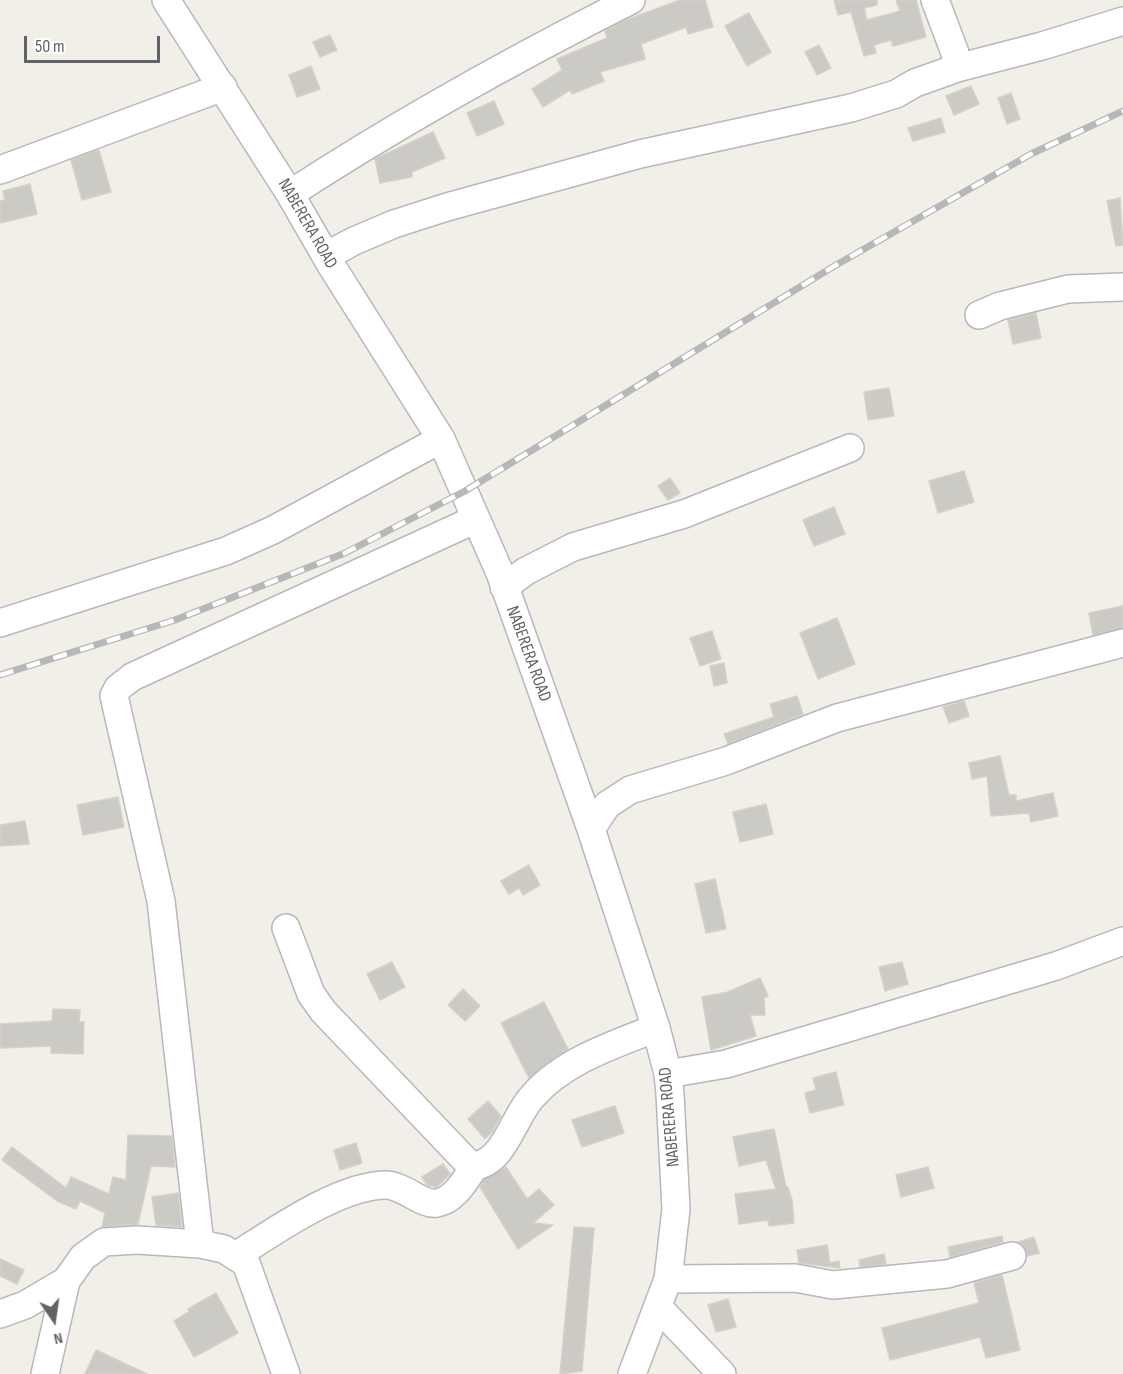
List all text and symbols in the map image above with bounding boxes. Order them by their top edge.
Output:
scale bar [27,24,164,62]
text: 50 m [35,36,65,57]
street label: NABERERA ROAD [273,175,341,273]
street label: NABERERA ROAD [501,603,555,705]
street label: NABERERA ROAD [655,1066,685,1168]
north arrow [24,1290,84,1350]
text: N [52,1328,64,1348]

